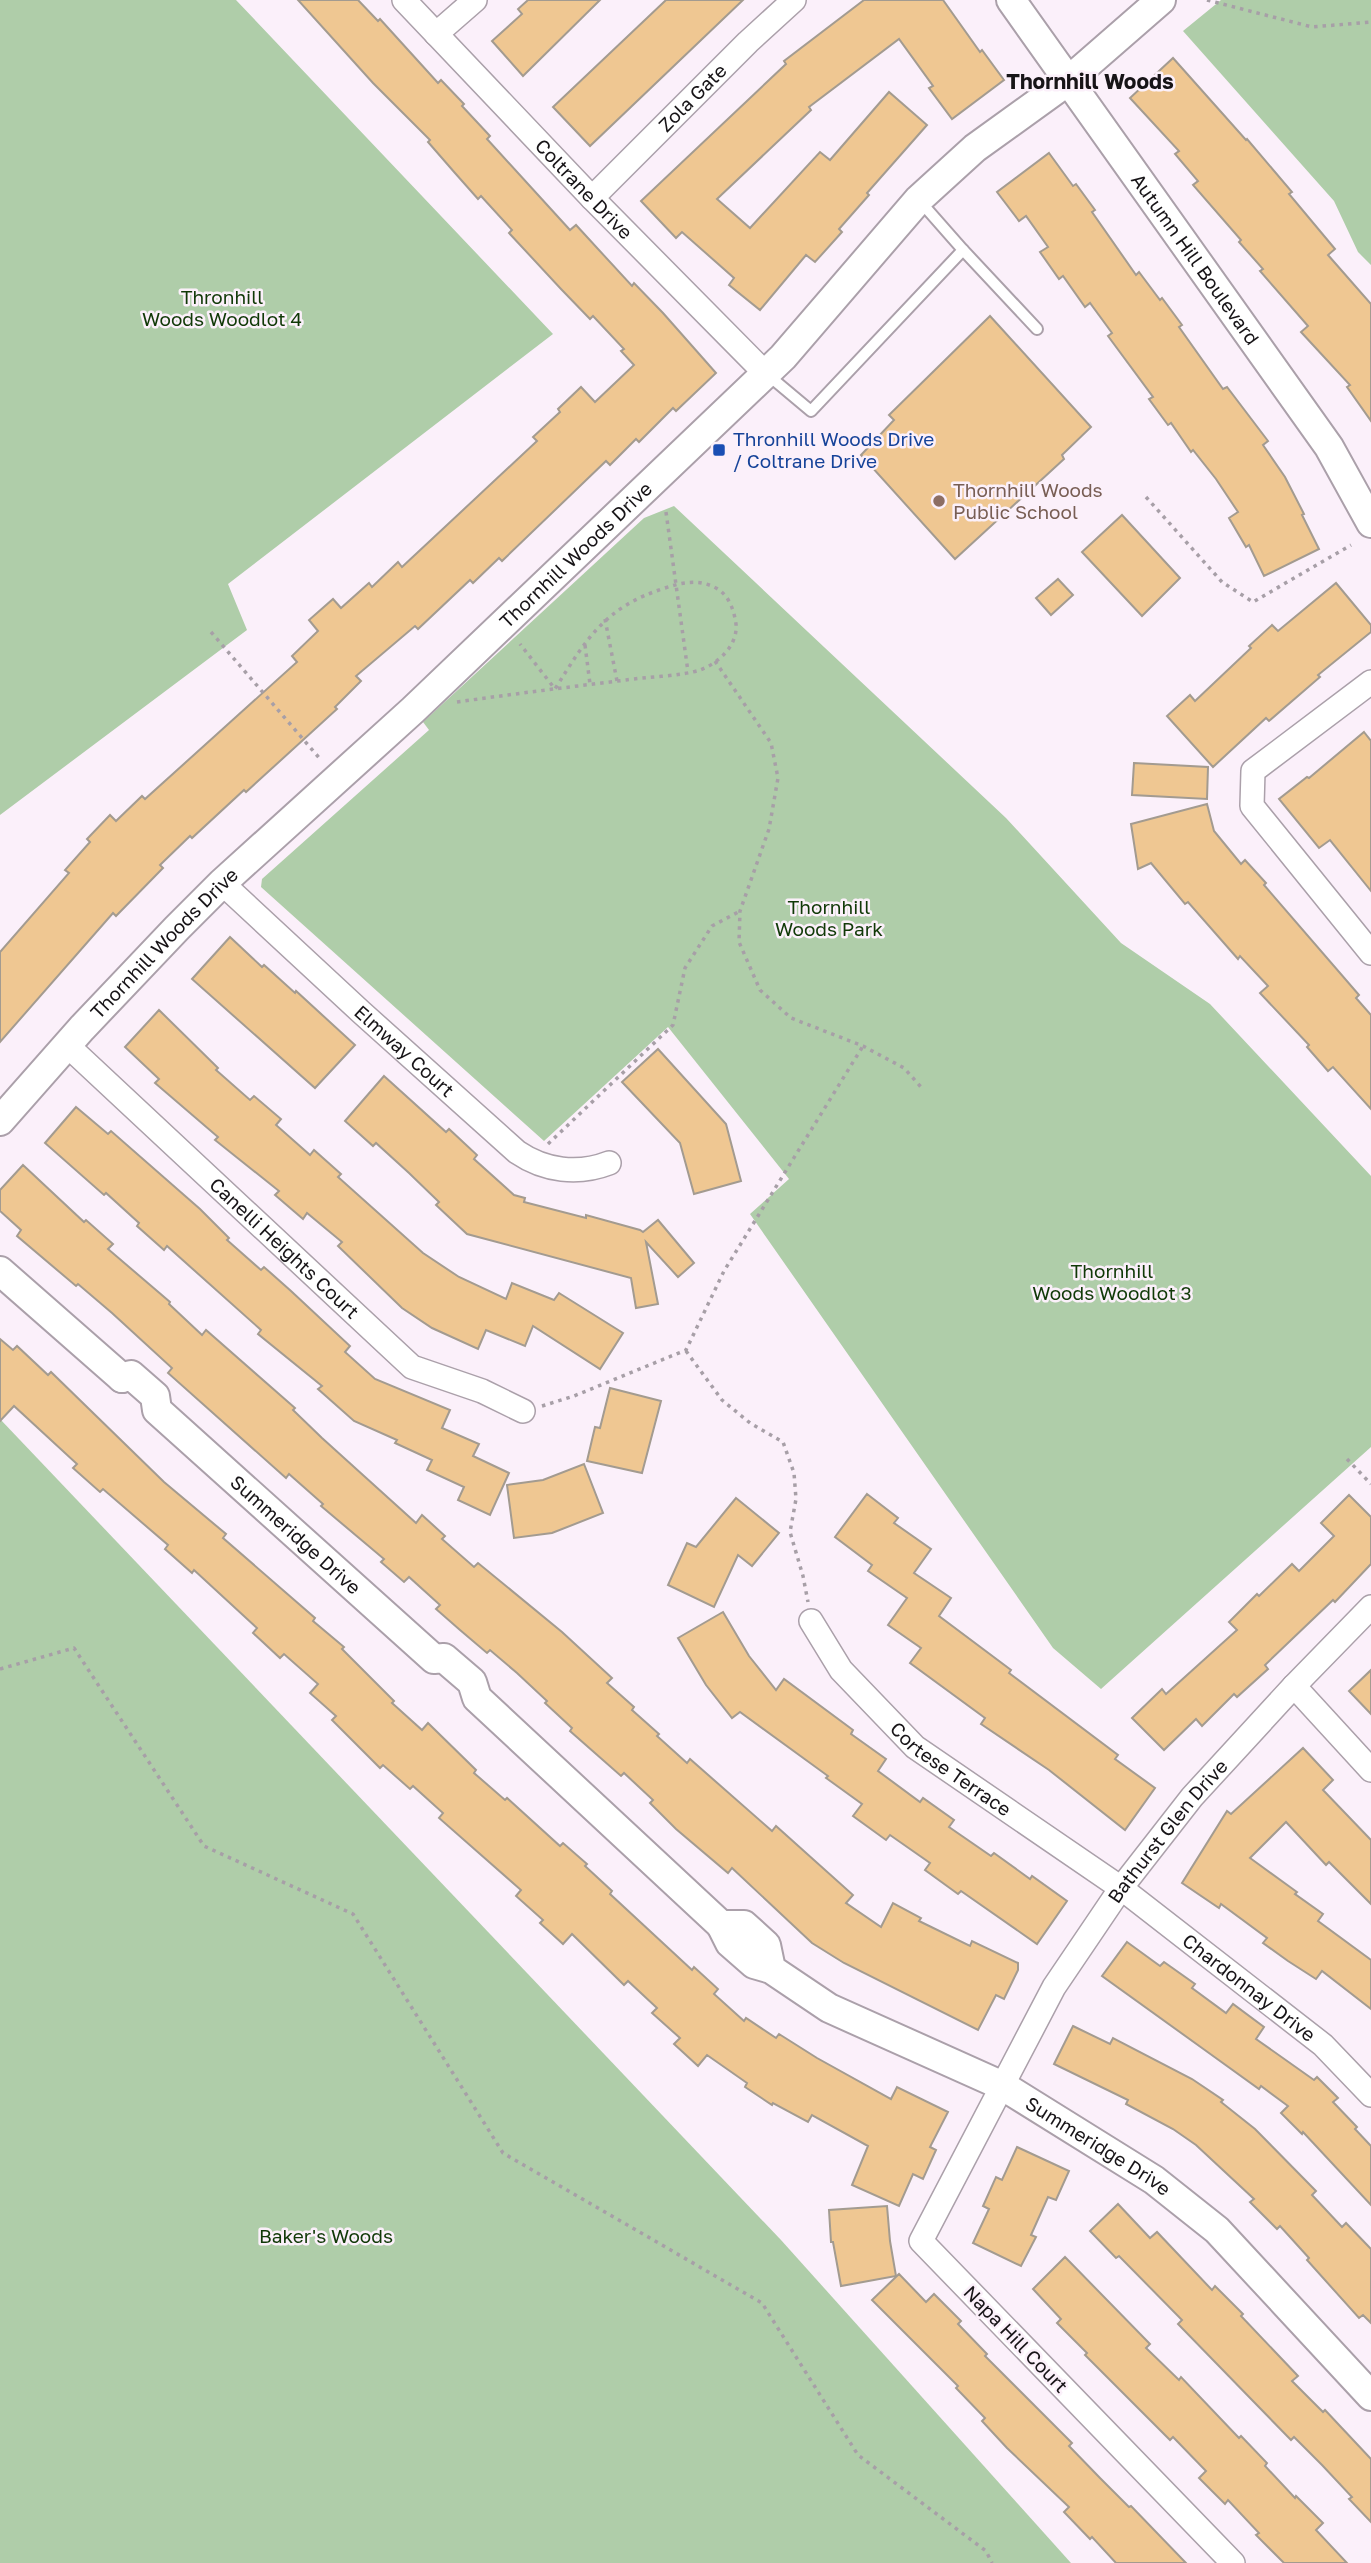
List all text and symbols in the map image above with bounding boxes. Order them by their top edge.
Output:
street label: Zola Gate [653,58,731,136]
district label: Thornhill Woods [1006,68,1174,94]
street label: Coltrane Drive [531,134,638,243]
street label: Autumn Hill Boulevard [1127,169,1264,349]
park label: Thronhill Woods Woodlot 4 [142,285,302,330]
place label: Thronhill Woods Drive / Coltrane Drive [733,427,934,472]
marker: Thronhill Woods Drive / Coltrane Drive [711,442,727,458]
street label: Thornhill Woods Drive [494,477,656,632]
place label: Thornhill Woods Public School [953,478,1103,523]
marker: Thornhill Woods Public School [931,493,947,509]
street label: Thornhill Woods Drive [85,863,242,1023]
park label: Thornhill Woods Park [775,895,883,940]
street label: Elmway Court [350,1000,459,1101]
street label: Canelli Heights Court [205,1172,364,1323]
park label: Thornhill Woods Woodlot 3 [1032,1259,1192,1304]
street label: Summeridge Drive [226,1470,366,1599]
street label: Cortese Terrace [886,1717,1016,1820]
street label: Bathurst Glen Drive [1102,1754,1232,1907]
street label: Chardonnay Drive [1178,1928,1320,2046]
street label: Summeridge Drive [1022,2091,1176,2200]
park label: Baker's Woods [259,2224,393,2247]
street label: Napa Hill Court [959,2280,1073,2397]

